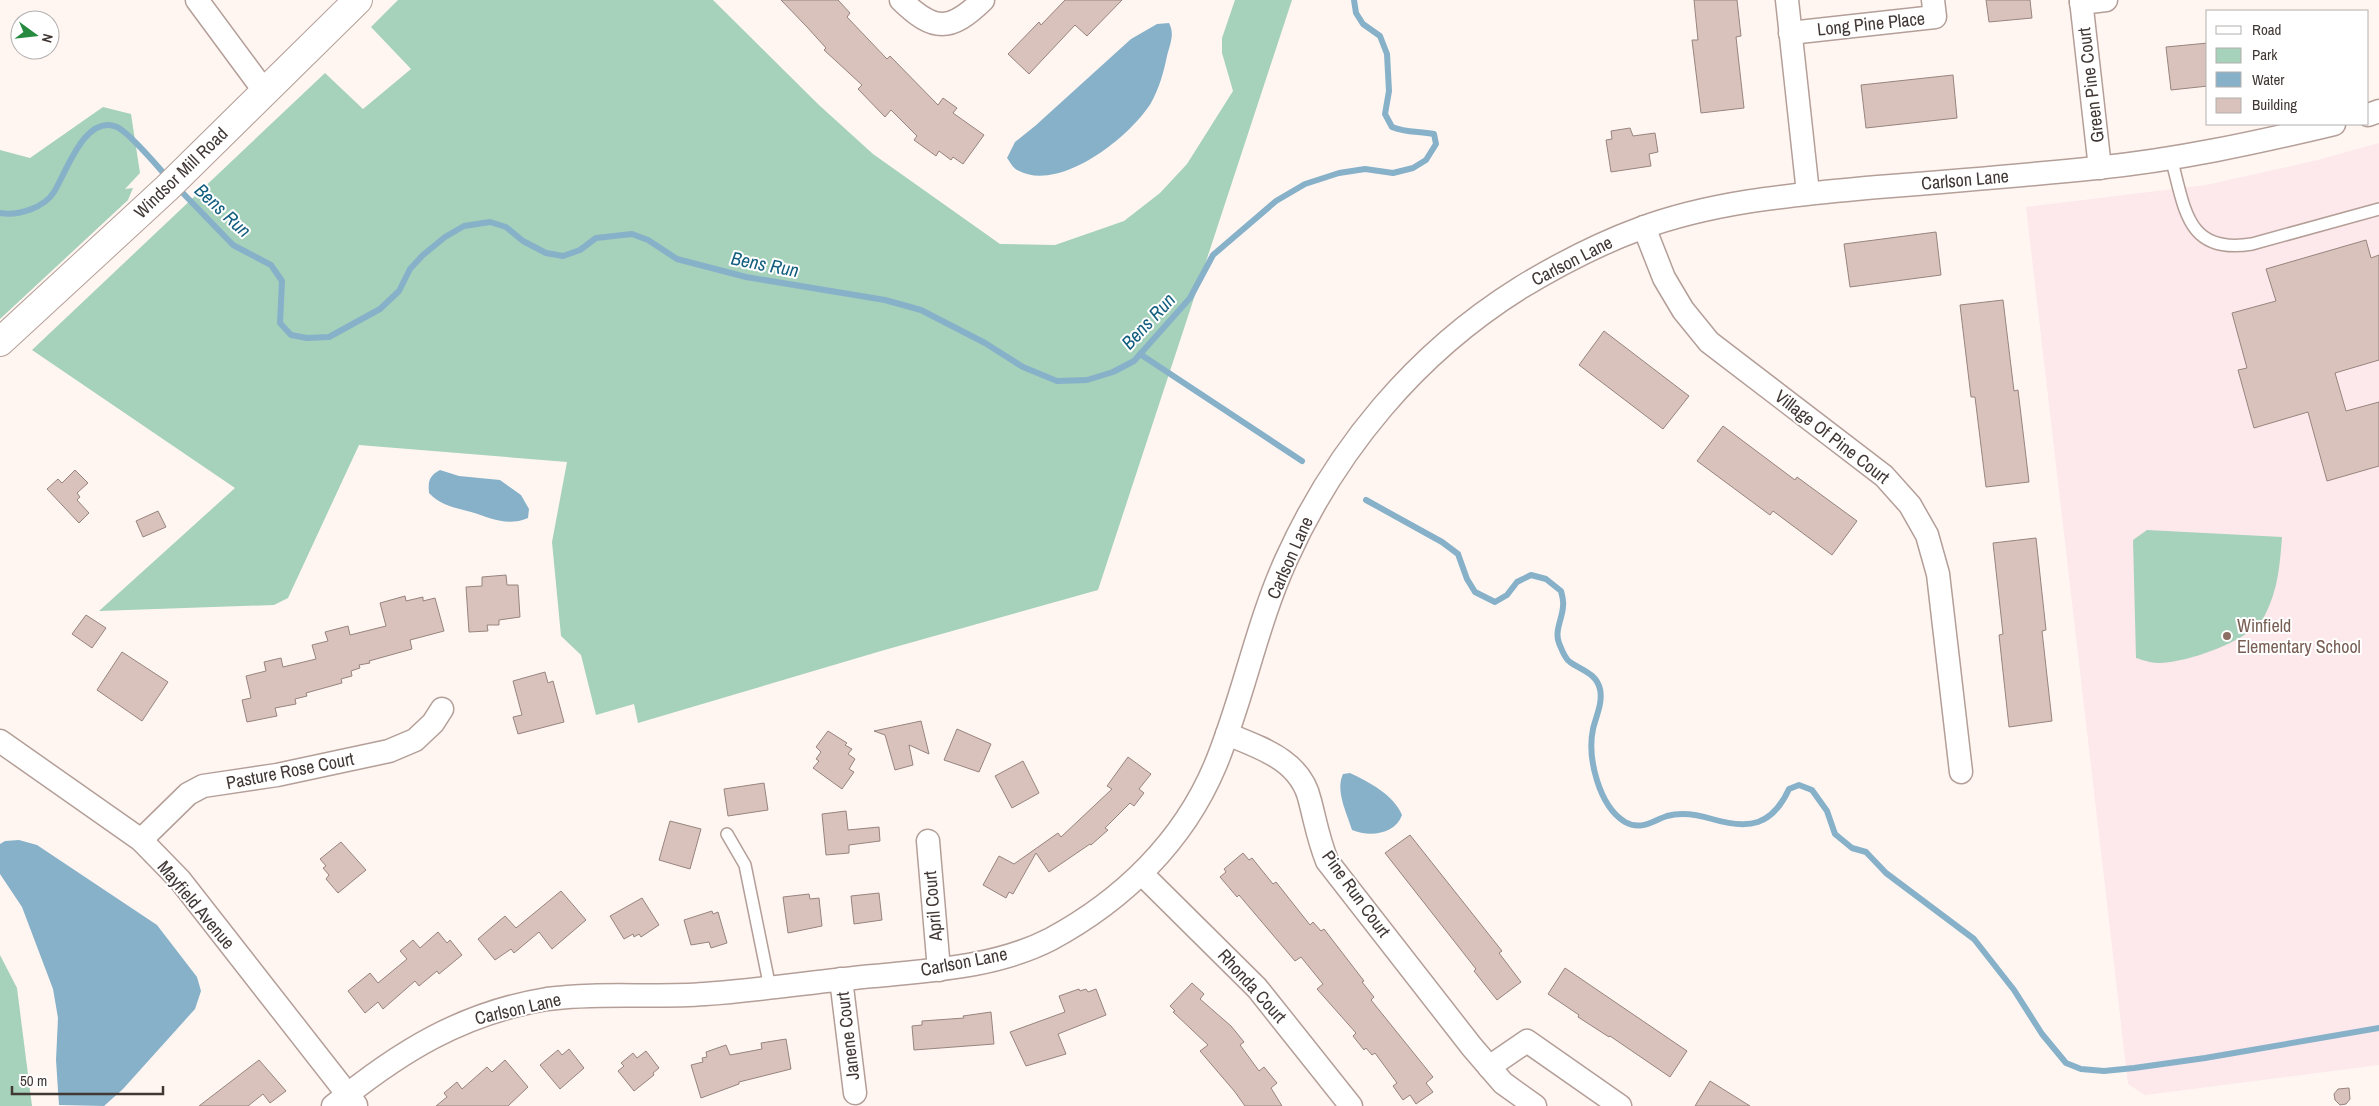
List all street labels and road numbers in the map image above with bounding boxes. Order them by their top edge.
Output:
street label: Long Pine Place [1816,5,1926,42]
street label: Green Pine Court [2071,26,2110,144]
street label: Windsor Mill Road [128,121,233,224]
street label: Carlson Lane [1920,163,2010,196]
street label: Carlson Lane [1527,229,1617,292]
street label: Village Of Pine Court [1770,384,1895,489]
street label: Carlson Lane [1260,513,1319,603]
street label: Pasture Rose Court [224,746,356,795]
street label: Pine Run Court [1316,845,1396,942]
street label: Mayfield Avenue [152,855,241,954]
street label: April Court [917,870,948,943]
street label: Carlson Lane [918,941,1009,982]
street label: Rhonda Court [1212,943,1292,1028]
street label: Carlson Lane [472,986,563,1031]
street label: Janene Court [830,991,865,1082]

